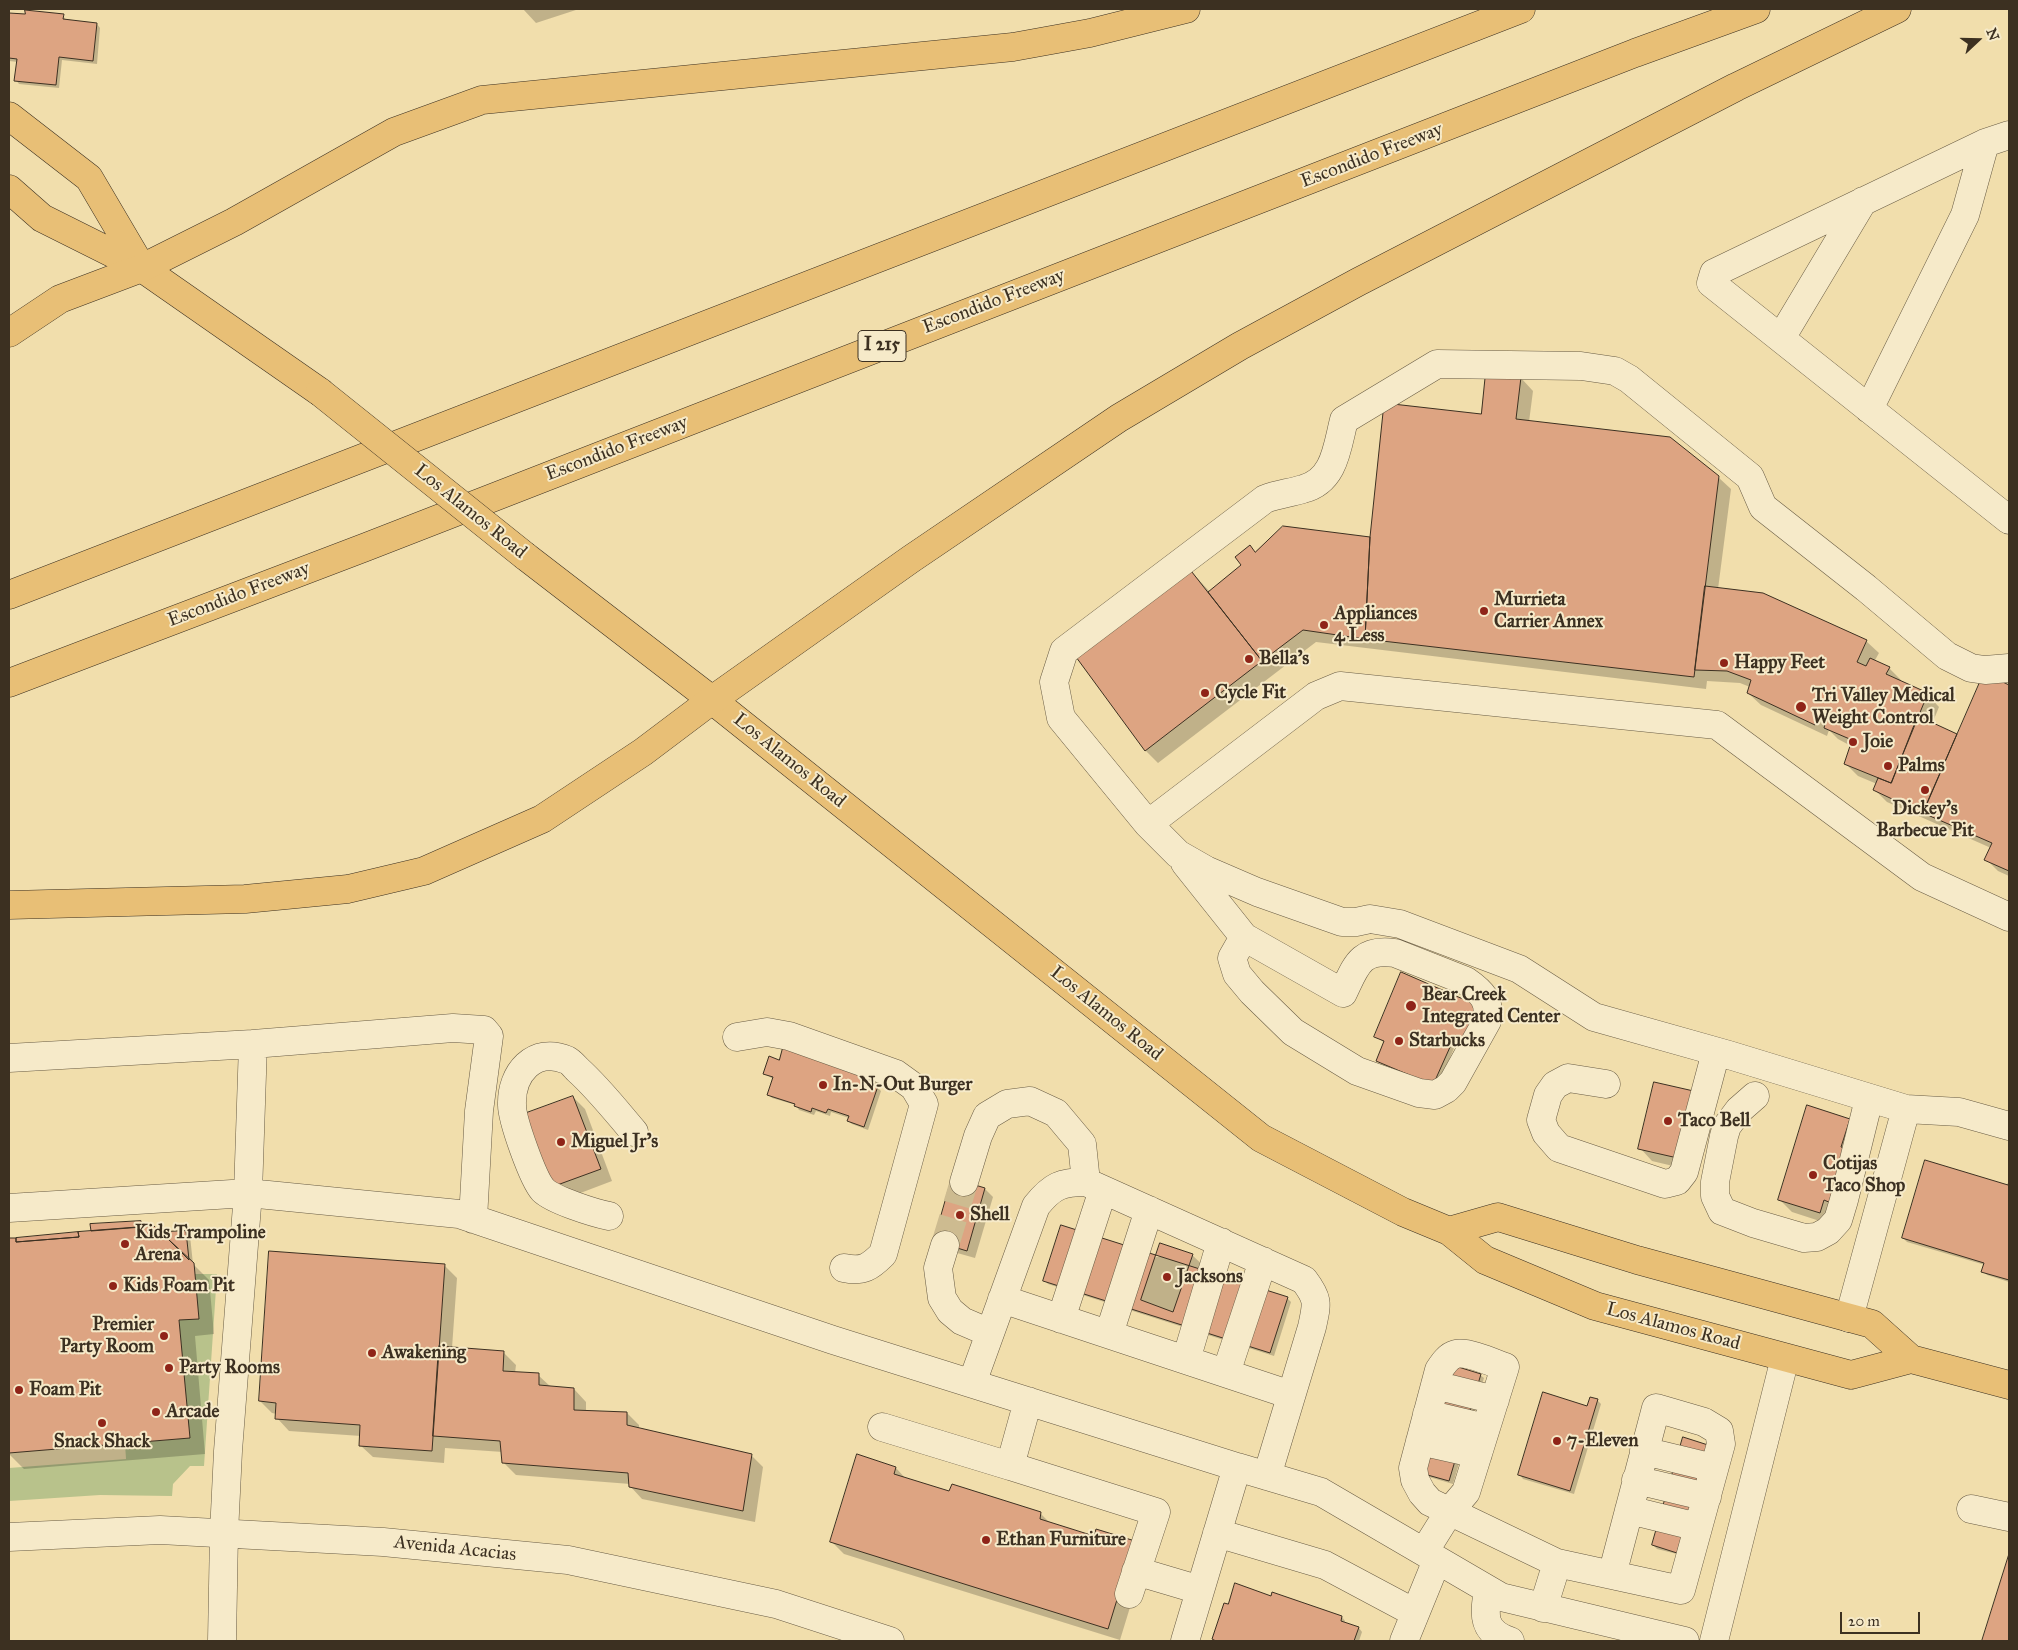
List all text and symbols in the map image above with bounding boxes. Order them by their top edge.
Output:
north arrow [1953,15,2003,65]
text: N [1982,26,2003,43]
street label: Escondido Freeway [1298,118,1446,194]
street label: Escondido Freeway [920,264,1068,340]
road number: I 215 [858,331,906,362]
street label: Escondido Freeway [543,411,691,487]
street label: Los Alamos Road [409,460,531,564]
street label: Escondido Freeway [165,557,313,633]
place label: Murrieta Carrier Annex [1494,589,1603,633]
place label: Appliances 4 Less [1334,603,1417,647]
marker: Murrieta Carrier Annex [1478,605,1490,617]
marker: Appliances 4 Less [1318,619,1330,631]
place label: Bella's [1259,648,1309,670]
place label: Happy Feet [1734,652,1825,674]
marker: Bella's [1243,653,1255,665]
marker: Happy Feet [1718,657,1730,669]
place label: Cycle Fit [1215,682,1286,704]
place label: Tri Valley Medical Weight Control [1812,685,1955,729]
marker: Cycle Fit [1199,687,1211,699]
marker: Tri Valley Medical Weight Control [1794,700,1808,714]
street label: Los Alamos Road [728,709,850,813]
place label: Joie [1863,731,1893,753]
marker: Joie [1847,736,1859,748]
place label: Palms [1898,755,1945,777]
marker: Palms [1882,760,1894,772]
marker: Dickey's Barbecue Pit [1919,784,1931,796]
place label: Dickey's Barbecue Pit [1876,798,1974,842]
street label: Los Alamos Road [1045,962,1167,1066]
place label: Bear Creek Integrated Center [1422,984,1560,1028]
marker: Bear Creek Integrated Center [1404,999,1418,1013]
place label: Starbucks [1409,1030,1485,1052]
marker: Starbucks [1393,1035,1405,1047]
place label: In-N-Out Burger [833,1074,972,1096]
marker: In-N-Out Burger [817,1079,829,1091]
place label: Taco Bell [1678,1110,1750,1132]
marker: Taco Bell [1662,1115,1674,1127]
place label: Miguel Jr's [571,1131,658,1153]
marker: Miguel Jr's [555,1136,567,1148]
place label: Cotijas Taco Shop [1823,1153,1905,1197]
marker: Cotijas Taco Shop [1807,1169,1819,1181]
place label: Shell [970,1204,1010,1226]
marker: Shell [954,1209,966,1221]
place label: Kids Trampoline Arena [135,1222,266,1266]
marker: Kids Trampoline Arena [119,1238,131,1250]
place label: Jacksons [1177,1266,1243,1288]
marker: Jacksons [1161,1271,1173,1283]
place label: Kids Foam Pit [123,1275,235,1297]
marker: Kids Foam Pit [107,1280,119,1292]
street label: Los Alamos Road [1603,1298,1743,1356]
place label: Premier Party Room [60,1314,154,1358]
marker: Premier Party Room [158,1330,170,1342]
place label: Awakening [382,1342,466,1364]
marker: Awakening [366,1347,378,1359]
place label: Party Rooms [179,1357,280,1379]
marker: Party Rooms [163,1362,175,1374]
place label: Foam Pit [29,1379,102,1401]
marker: Foam Pit [13,1384,25,1396]
place label: Arcade [166,1401,219,1423]
marker: Arcade [150,1406,162,1418]
marker: Snack Shack [96,1417,108,1429]
place label: 7-Eleven [1567,1430,1639,1452]
place label: Snack Shack [54,1431,150,1453]
marker: 7-Eleven [1551,1435,1563,1447]
place label: Ethan Furniture [996,1529,1126,1551]
street label: Avenida Acacias [393,1531,517,1567]
marker: Ethan Furniture [980,1534,992,1546]
scale bar [1843,1602,1923,1634]
text: 20 m [1848,1612,1880,1630]

